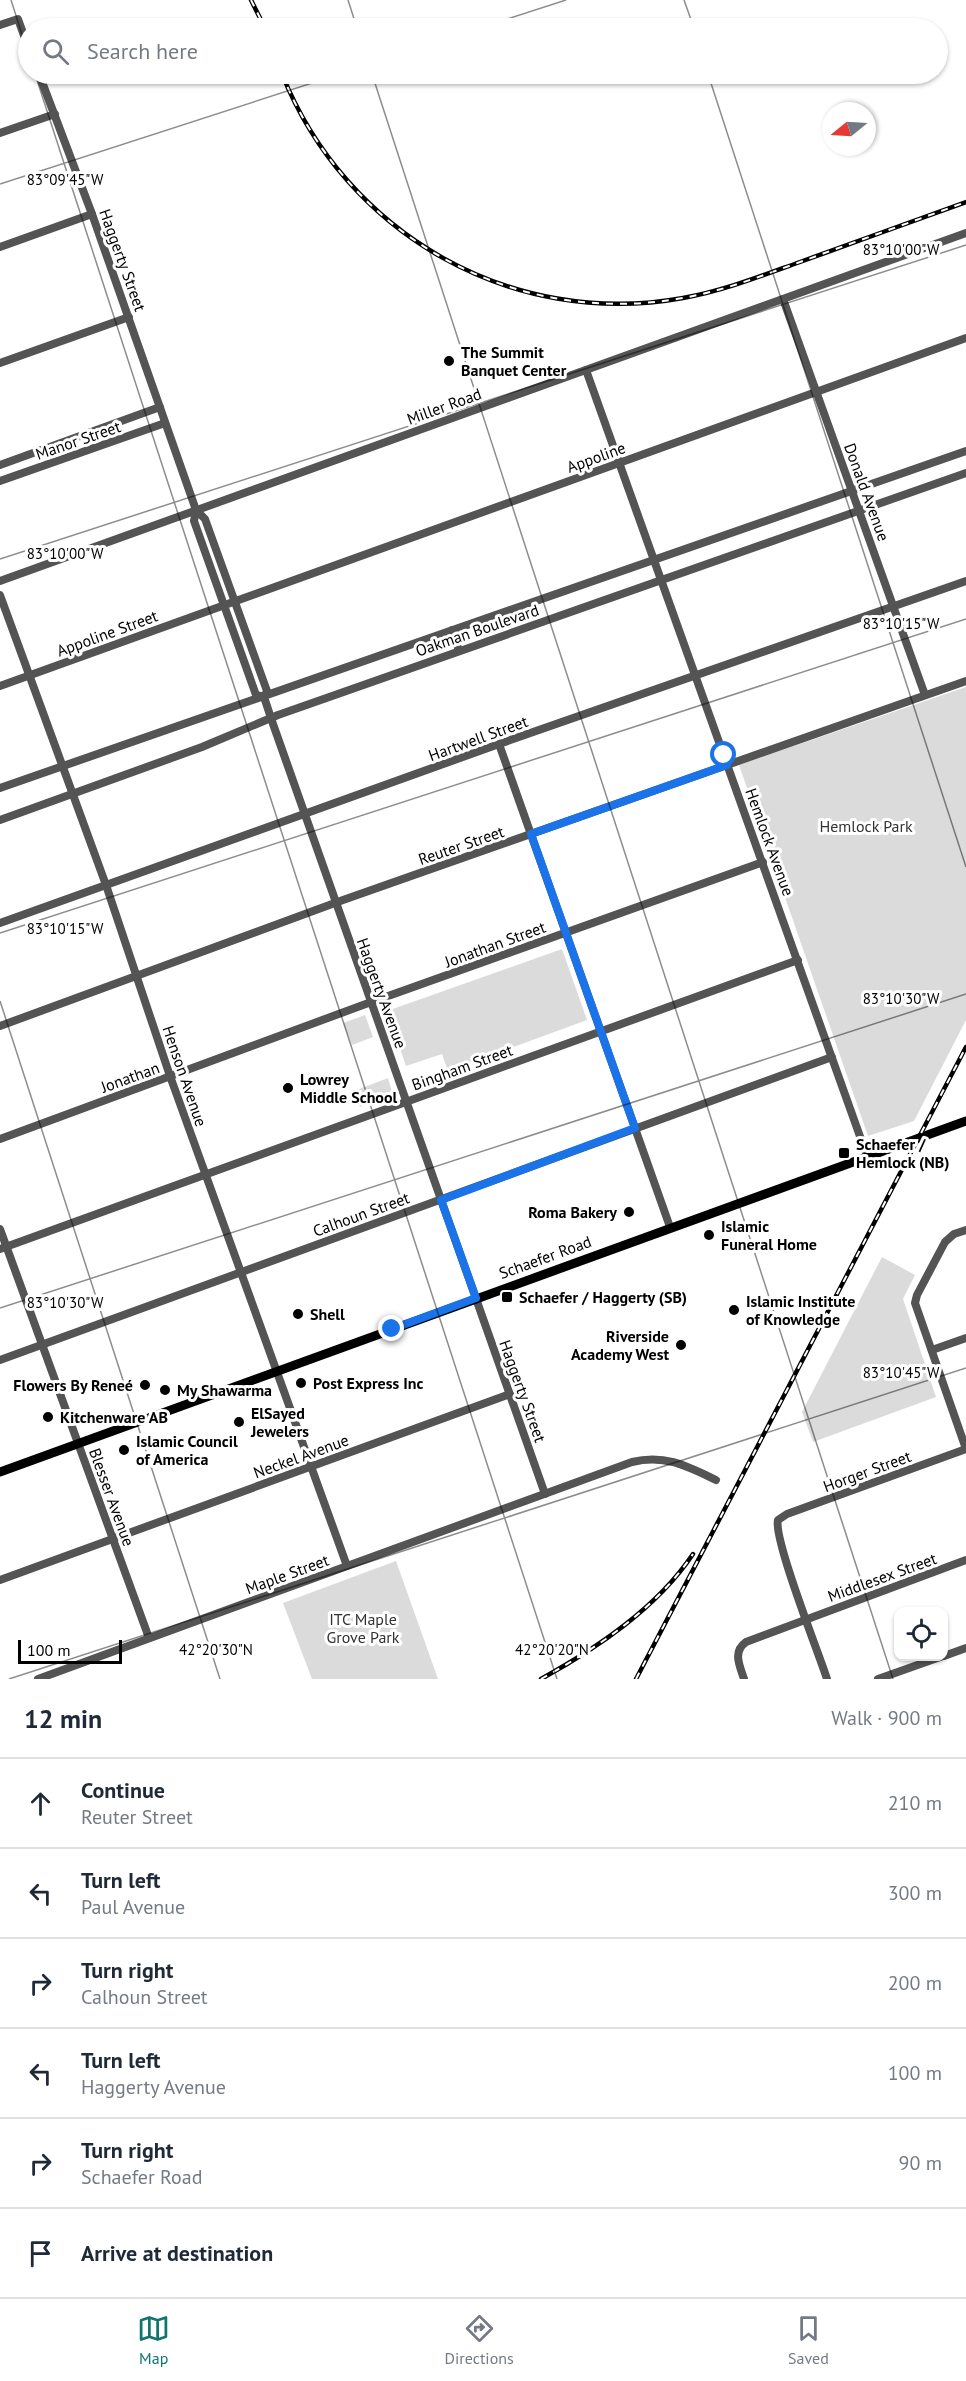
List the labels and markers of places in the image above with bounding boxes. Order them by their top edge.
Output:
place label: The Summit Banquet Center [461,342,567,380]
marker: The Summit Banquet Center [442,354,456,368]
place label: Lowrey Middle School [300,1069,398,1107]
marker: Lowrey Middle School [281,1081,295,1095]
place label: Schaefer / Hemlock (NB) [856,1134,950,1172]
marker: Schaefer / Hemlock (NB) [837,1146,851,1160]
place label: Roma Bakery [528,1202,617,1222]
marker: Roma Bakery [622,1205,636,1219]
place label: Islamic Funeral Home [721,1216,817,1254]
marker: Islamic Funeral Home [702,1228,716,1242]
place label: Schaefer / Haggerty (SB) [519,1287,687,1307]
marker: Schaefer / Haggerty (SB) [500,1290,514,1304]
place label: Islamic Institute of Knowledge [746,1291,855,1329]
marker: Islamic Institute of Knowledge [727,1303,741,1317]
place label: Shell [310,1304,345,1324]
marker: Shell [291,1307,305,1321]
place label: Riverside Academy West [571,1326,669,1364]
marker: Riverside Academy West [674,1338,688,1352]
place label: Post Express Inc [313,1373,424,1393]
place label: Flowers By Reneé [13,1375,133,1395]
marker: Post Express Inc [294,1376,308,1390]
marker: Flowers By Reneé [138,1378,152,1392]
place label: My Shawarma [177,1380,272,1400]
marker: My Shawarma [158,1383,172,1397]
place label: ElSayed Jewelers [250,1403,309,1441]
place label: Kitchenware AB [60,1407,168,1427]
marker: Kitchenware AB [41,1410,55,1424]
marker: ElSayed Jewelers [232,1415,246,1429]
place label: Islamic Council of America [136,1431,238,1469]
marker: Islamic Council of America [117,1443,131,1457]

